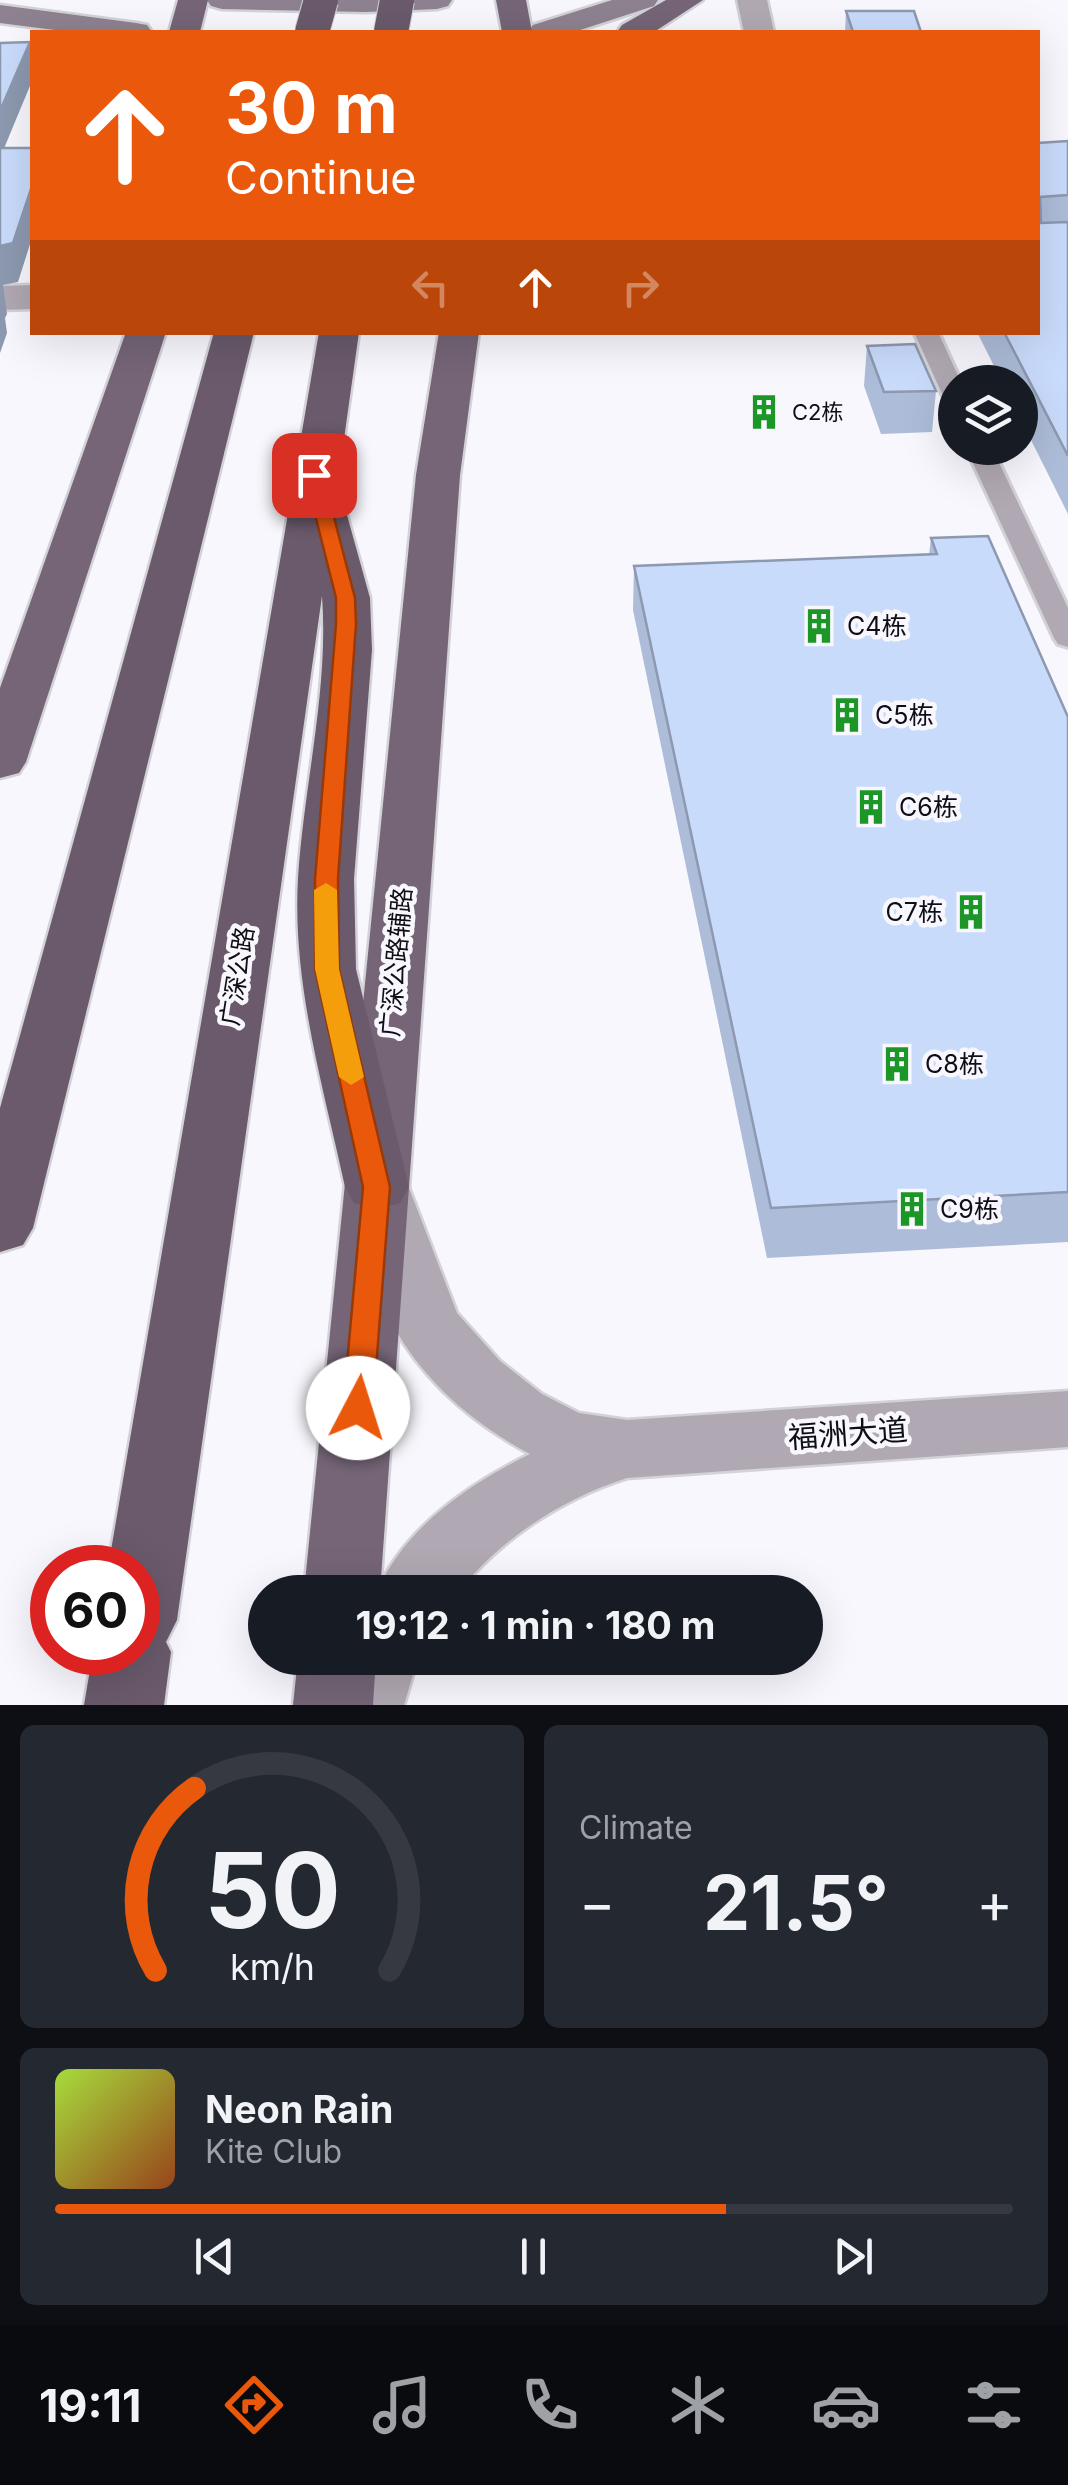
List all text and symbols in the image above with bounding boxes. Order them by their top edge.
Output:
text: 30 m [225,65,398,150]
icon: ahead [60,70,190,200]
text: Continue [225,150,417,205]
icon: left [403,260,458,315]
icon: ahead [508,260,563,315]
icon: right [613,260,668,315]
map controls [938,365,1038,465]
button: layers [938,365,1038,465]
building icon: C2栋 [745,393,783,431]
place label: C2栋 [792,399,844,425]
pin [272,433,357,518]
icon: arrive [287,448,342,503]
building icon: C4栋 [800,607,838,645]
place label: C4栋 [847,611,906,641]
building icon: C5栋 [828,696,866,734]
place label: C5栋 [875,700,933,730]
building icon: C6栋 [852,788,890,826]
place label: C6栋 [899,792,958,822]
street label: 广深公路辅路 [375,886,417,1038]
building icon: C7栋 [952,893,990,931]
place label: C7栋 [886,897,943,927]
street label: 广深公路 [214,924,260,1028]
building icon: C8栋 [878,1045,916,1083]
place label: C8栋 [925,1049,984,1079]
building icon: C9栋 [893,1190,931,1228]
place label: C9栋 [940,1194,999,1224]
position arrow [306,1356,410,1460]
street label: 福洲大道 [787,1411,909,1455]
speed limit sign: 60 [30,1545,160,1675]
text: 19:12 · 1 min · 180 m [356,1602,715,1648]
text: Climate [579,1808,693,1847]
text: 50 [204,1827,340,1953]
text: 21.5° [703,1857,889,1948]
text: − [579,1870,615,1936]
text: + [977,1870,1013,1936]
text: km/h [230,1945,314,1989]
text: Neon Rain [205,2086,393,2132]
text: Kite Club [205,2132,342,2171]
icon: previous [187,2229,242,2284]
icon: pause [506,2229,561,2284]
icon: next [826,2229,881,2284]
icon: directions [219,2370,289,2440]
icon: music [367,2370,437,2440]
icon: phone [515,2370,585,2440]
icon: climate [663,2370,733,2440]
icon: car [811,2370,881,2440]
icon: filters [959,2370,1029,2440]
text: 19:11 [39,2378,141,2433]

